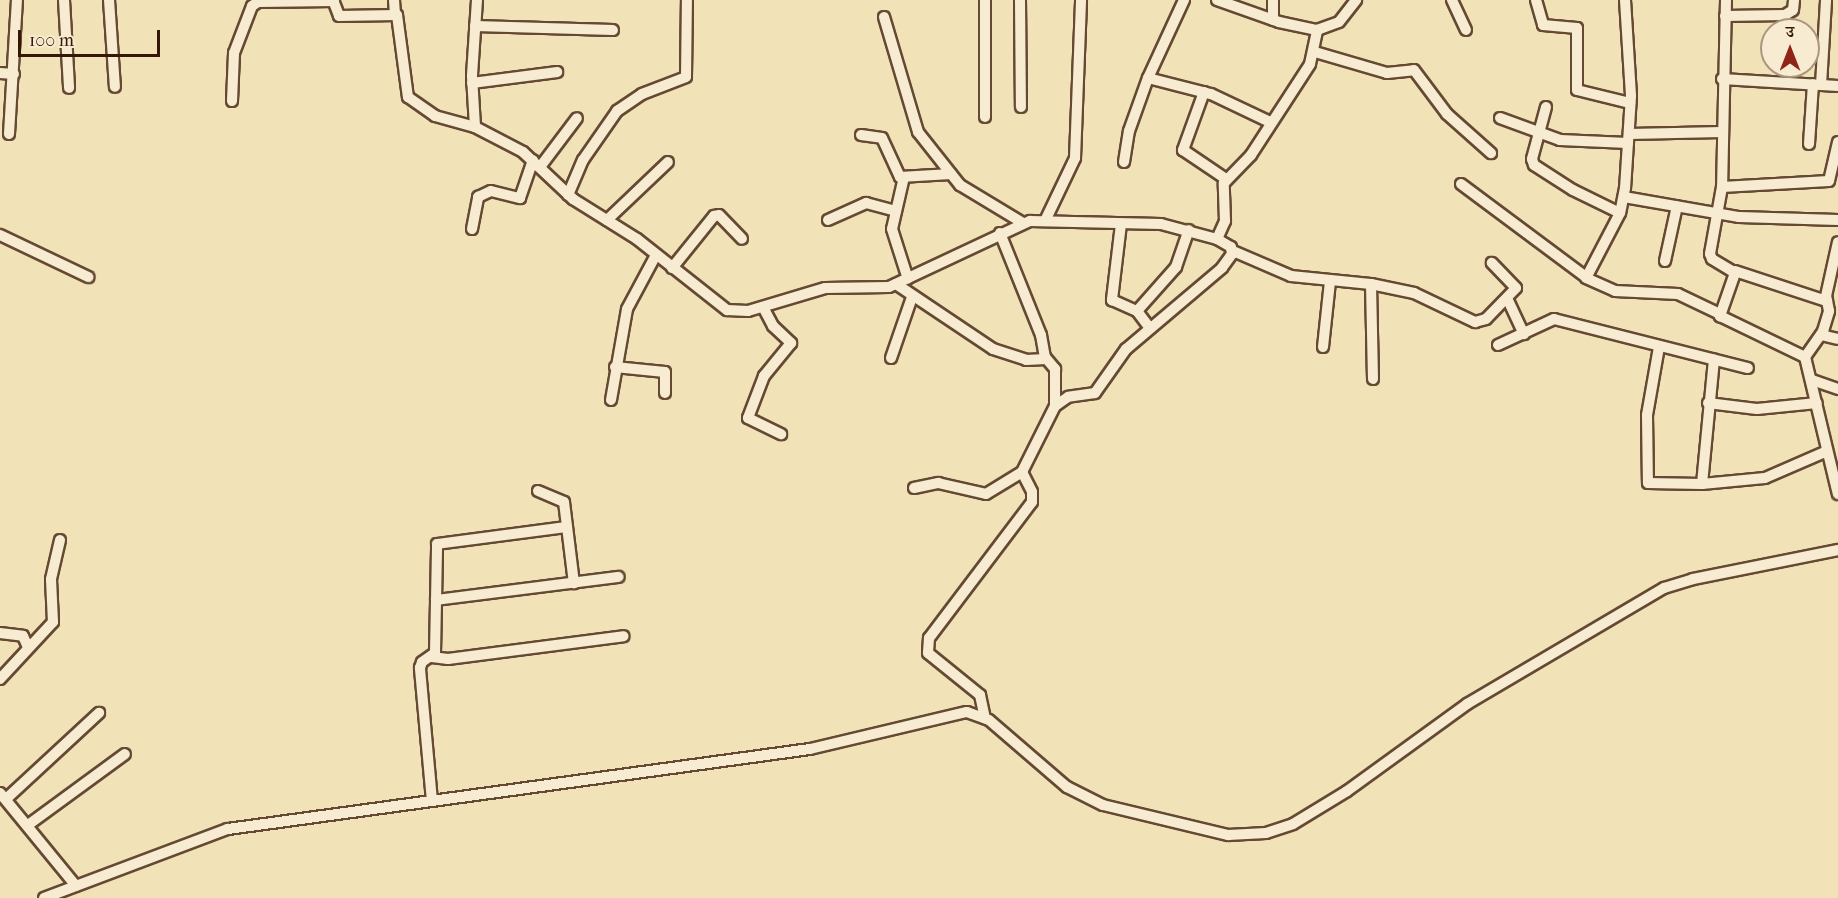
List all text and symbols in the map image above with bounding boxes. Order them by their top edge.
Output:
scale bar [21,18,164,56]
north arrow [1760,18,1820,78]
text: उ [1786,22,1794,41]
text: 100 m [29,30,74,51]

